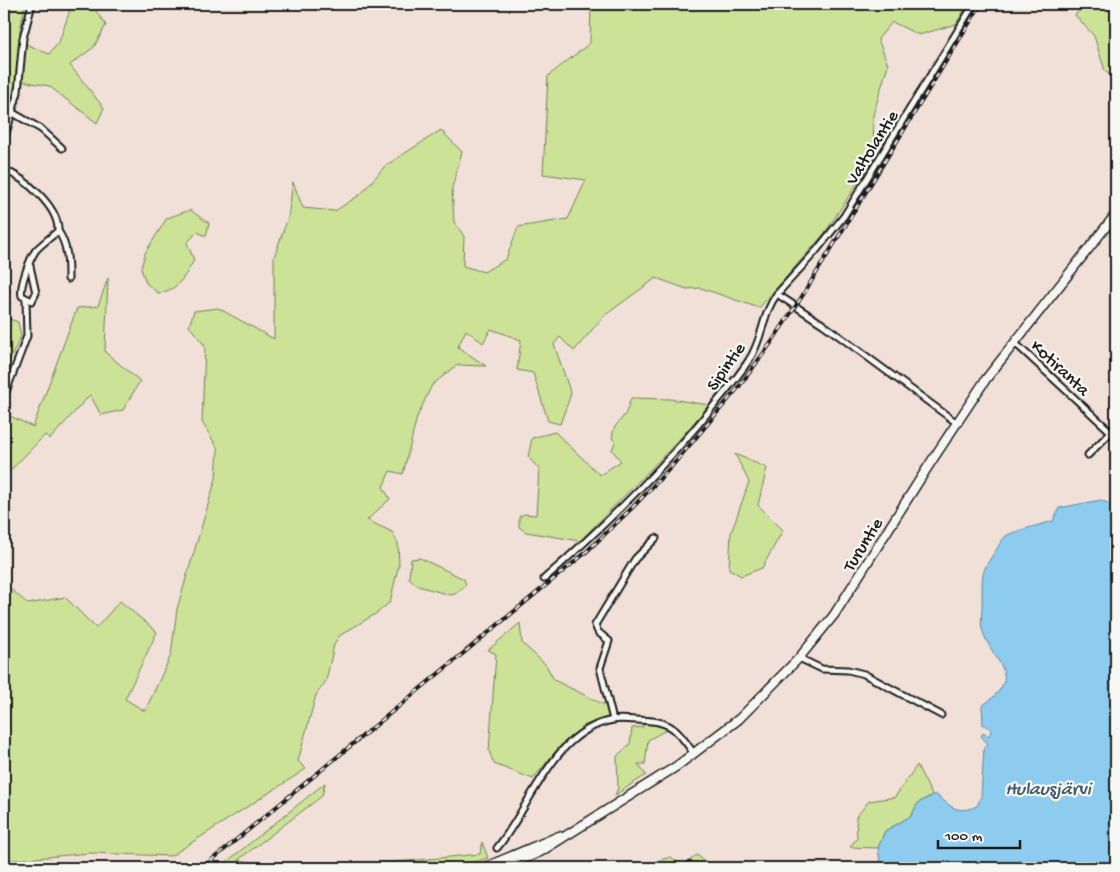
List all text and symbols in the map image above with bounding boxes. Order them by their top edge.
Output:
street label: Valtolantie [842,107,905,190]
street label: Kotiranta [1026,336,1094,402]
street label: Sipintie [703,339,752,396]
street label: Turuntie [839,514,889,577]
water label: Hulausjärvi [1005,779,1093,802]
scale bar [938,817,1020,849]
text: 100 m [944,828,983,846]

